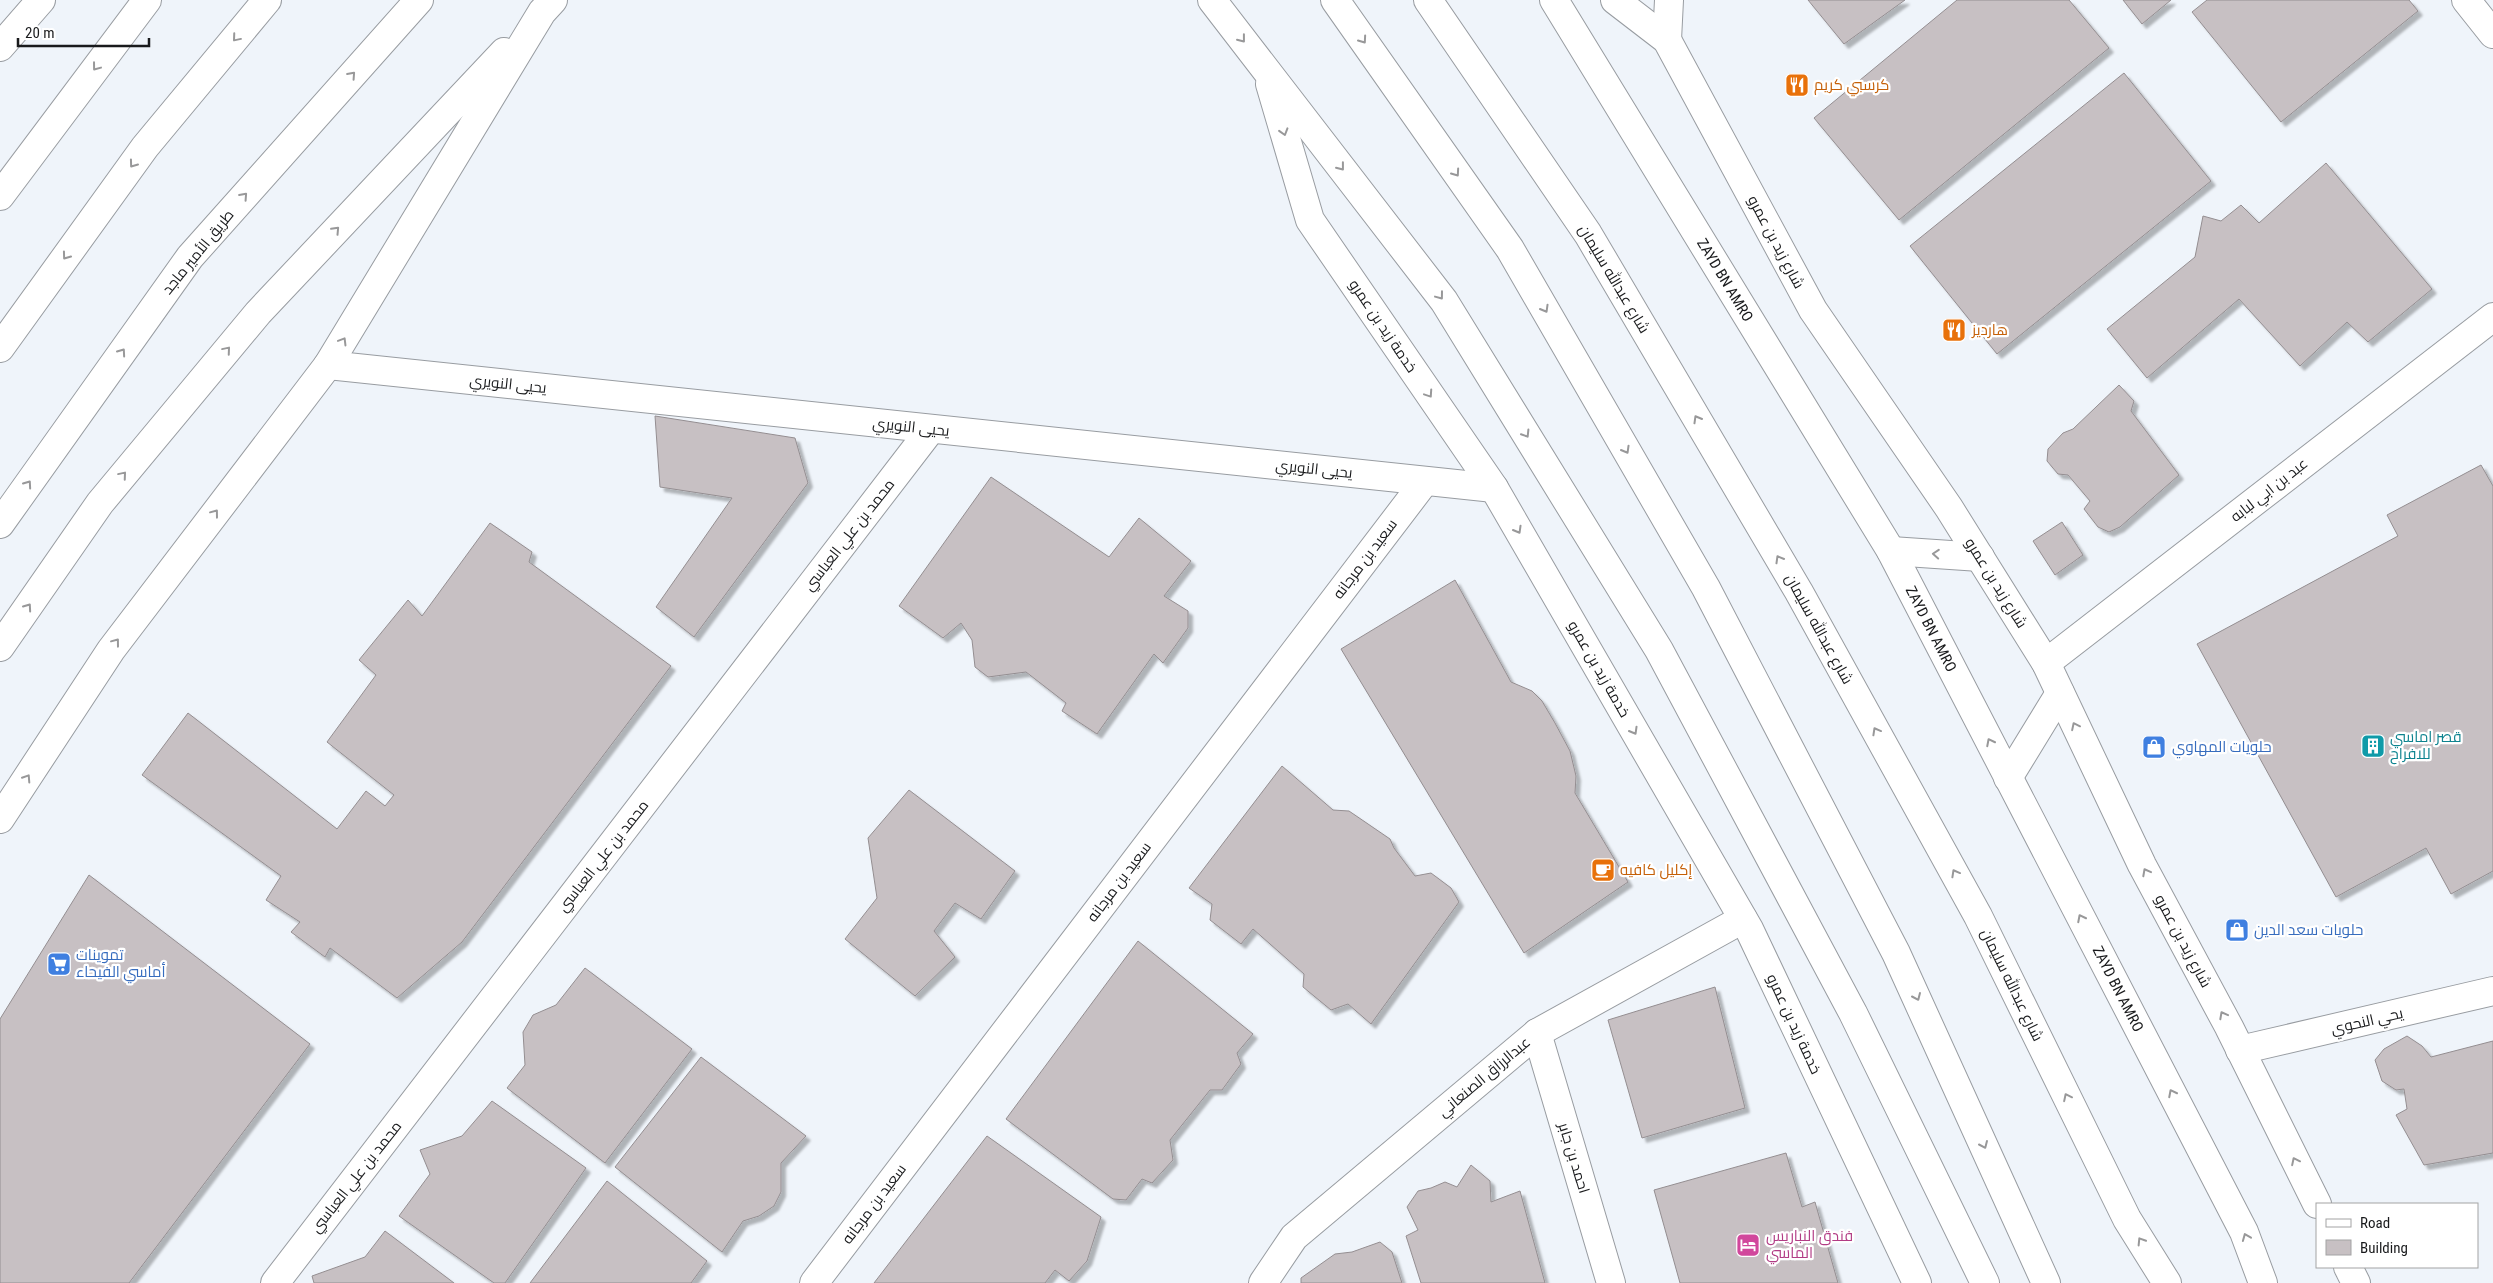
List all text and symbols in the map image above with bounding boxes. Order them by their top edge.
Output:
scale bar [18,15,149,47]
text: 20 m [25,24,55,42]
one-way arrow [232,32,241,41]
one-way arrow [1236,33,1244,42]
one-way arrow [1357,34,1366,44]
one-way arrow [93,61,102,71]
one-way arrow [346,72,355,81]
restaurant icon: كرسبي كريم [1784,72,1810,98]
place label: كرسبي كريم [1814,76,1889,97]
one-way arrow [1278,127,1288,136]
one-way arrow [130,158,139,167]
one-way arrow [1335,161,1344,171]
one-way arrow [1450,167,1459,177]
street label: شارع زيد بن عمرو [1742,192,1808,293]
one-way arrow [238,193,247,202]
street label: طريق الأمير ماجد [158,206,238,299]
street label: شارع عبدالله سليمان [1573,221,1654,337]
one-way arrow [330,227,339,236]
street label: ZAYD BN AMRO [1693,235,1757,325]
one-way arrow [64,250,72,259]
street label: خدمة زيد بن عمرو [1344,276,1421,376]
one-way arrow [1434,290,1443,300]
one-way arrow [1538,304,1548,313]
restaurant icon: هارديز [1941,317,1967,343]
place label: هارديز [1971,321,2008,339]
one-way arrow [336,337,346,346]
one-way arrow [221,347,230,356]
one-way arrow [116,348,125,358]
street label: يحيى النويري [468,371,547,400]
one-way arrow [1423,388,1432,398]
street label: يحيى النويري [871,414,950,443]
one-way arrow [1693,415,1703,424]
one-way arrow [1520,428,1529,438]
one-way arrow [1620,445,1630,454]
street label: عبد بن ابي لبابه [2227,454,2313,528]
street label: يحيى النويري [1274,456,1353,485]
one-way arrow [117,472,126,481]
street label: محمد بن علي العباسي [800,475,901,596]
one-way arrow [22,480,31,490]
one-way arrow [209,509,218,519]
street label: سعيد بن مرجانه [1329,516,1402,603]
one-way arrow [1512,524,1522,533]
street label: شارع زيد بن عمرو [1959,535,2031,632]
one-way arrow [1931,549,1939,560]
one-way arrow [1775,555,1785,564]
street label: شارع عبدالله سليمان [1780,570,1858,688]
street label: ZAYD BN AMRO [1902,583,1960,675]
one-way arrow [22,603,31,613]
street label: خدمة زيد بن عمرو [1563,618,1634,721]
one-way arrow [111,639,119,648]
one-way arrow [2071,722,2082,731]
one-way arrow [1628,726,1638,735]
one-way arrow [1872,727,1882,736]
place label: قصر اماسي للافراح [2390,728,2462,765]
building icon: قصر اماسي للافراح [2360,733,2386,759]
shop icon: حلويات المهاوي [2141,734,2167,760]
place label: حلويات المهاوي [2172,738,2272,759]
one-way arrow [1986,739,1996,748]
one-way arrow [21,774,30,784]
street label: محمد بن علي العباسي [554,796,655,917]
street label: سعيد بن مرجانه [1083,839,1156,926]
cafe icon: إكليل كافيه [1590,857,1616,883]
place label: إكليل كافيه [1620,861,1692,880]
one-way arrow [2142,868,2152,877]
one-way arrow [1951,869,1961,878]
street label: شارع زيد بن عمرو [2149,891,2215,992]
one-way arrow [2077,914,2087,923]
shop icon: حلويات سعد الدين [2224,917,2250,943]
place label: حلويات سعد الدين [2254,921,2363,940]
street label: شارع عبدالله سليمان [1975,925,2048,1045]
street label: ZAYD BN AMRO [2089,943,2147,1035]
place label: تموينات أماسي الفيحاء [76,946,166,984]
supermarket icon: تموينات أماسي الفيحاء [46,951,72,977]
street label: خدمة زيد بن عمرو [1762,971,1825,1077]
one-way arrow [1910,992,1921,1001]
street label: يحي النحوي [2329,1004,2405,1041]
one-way arrow [2219,1012,2229,1021]
street label: عبدالرزاق الصنعاني [1434,1033,1536,1123]
one-way arrow [2168,1089,2178,1098]
one-way arrow [2063,1093,2073,1102]
street label: محمد بن علي العباسي [307,1117,408,1238]
street label: احمد بن جابر [1553,1119,1593,1196]
one-way arrow [1977,1140,1988,1149]
one-way arrow [2291,1157,2301,1166]
street label: سعيد بن مرجانه [838,1161,911,1248]
legend [2316,1203,2478,1268]
text: Road [2360,1214,2390,1232]
place label: فندق النباريس الماسي [1766,1227,1853,1265]
hotel icon: فندق النباريس الماسي [1735,1232,1761,1258]
one-way arrow [2242,1234,2252,1242]
one-way arrow [2138,1238,2147,1247]
text: Building [2360,1239,2408,1257]

